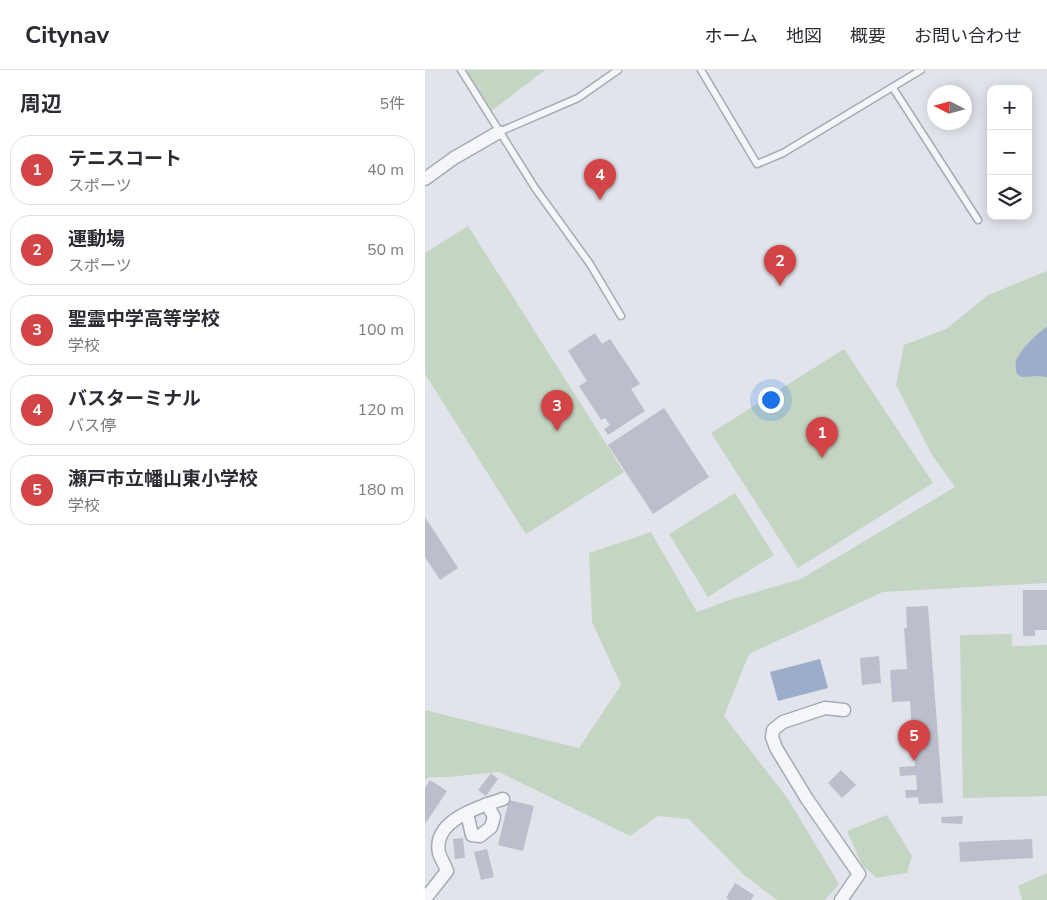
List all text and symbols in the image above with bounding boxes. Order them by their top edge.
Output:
text: Citynav [25,19,109,51]
text: ホーム [705,24,758,48]
text: 地図 [786,24,822,48]
text: 概要 [850,24,886,48]
text: お問い合わせ [914,24,1022,48]
north arrow [927,85,972,130]
map controls [987,85,1032,220]
button: + [987,85,1032,130]
text: 周辺 [20,90,62,118]
text: 5件 [379,93,405,115]
button: − [987,130,1032,175]
text: テニスコート [68,146,182,172]
text: 1 [32,159,42,181]
text: 40 m [367,159,404,181]
pin: 4 [584,159,616,200]
text: スポーツ [68,175,132,197]
button: layers [987,175,1032,220]
text: 運動場 [68,226,125,252]
text: 2 [32,239,42,261]
text: 50 m [367,239,404,261]
pin: 2 [764,245,796,286]
text: スポーツ [68,255,132,277]
text: 聖霊中学高等学校 [68,306,220,332]
text: 3 [32,319,42,341]
text: 100 m [357,319,404,341]
text: 学校 [68,335,100,357]
text: バスターミナル [68,386,201,412]
your location [758,387,784,413]
pin: 3 [541,390,573,431]
text: 4 [32,399,42,421]
text: 120 m [357,399,404,421]
text: バス停 [68,415,116,437]
pin: 1 [806,417,838,458]
text: 瀬戸市立幡山東小学校 [68,466,258,492]
text: 5 [32,479,42,501]
text: 180 m [357,479,404,501]
text: 学校 [68,495,100,517]
pin: 5 [898,720,930,761]

